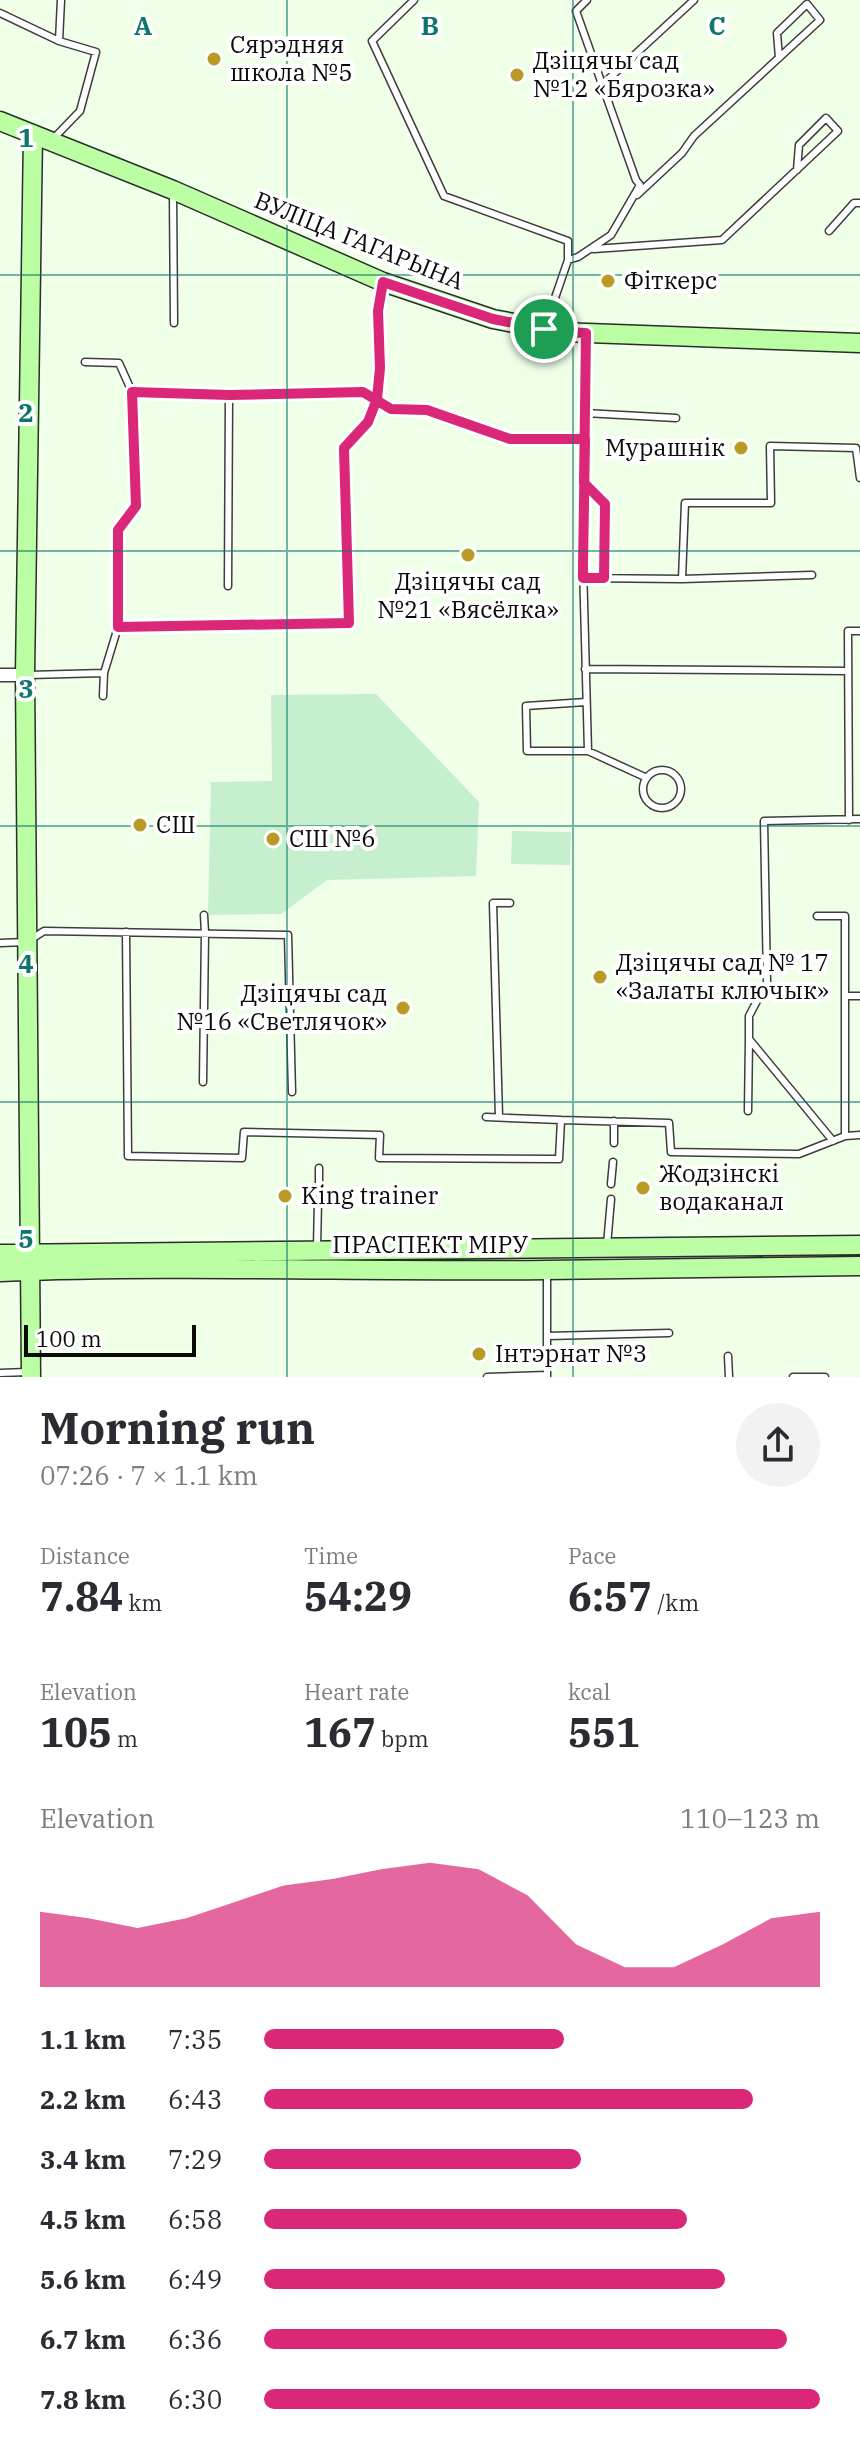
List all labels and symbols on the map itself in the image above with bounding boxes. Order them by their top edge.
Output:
text: A [134,8,152,42]
text: B [421,8,439,42]
text: C [708,8,726,42]
place label: Сярэдняя школа №5 [230,28,353,88]
place label: Дзіцячы сад №12 «Бярозка» [533,44,715,104]
marker: Сярэдняя школа №5 [205,50,223,68]
marker: Дзіцячы сад №12 «Бярозка» [508,66,526,84]
text: 1 [18,120,34,154]
street label: ВУЛІЦА ГАГАРЫНА [250,183,469,297]
place label: Фіткерс [624,264,718,296]
marker: Фіткерс [599,272,617,290]
pin [510,295,578,363]
text: 2 [18,395,34,429]
place label: Мурашнік [605,431,725,463]
marker: Мурашнік [732,439,750,457]
marker: Дзіцячы сад №21 «Вясёлка» [459,546,477,564]
place label: Дзіцячы сад №21 «Вясёлка» [377,565,559,625]
text: 3 [18,671,34,705]
place label: СШ [156,808,196,840]
marker: СШ [131,816,149,834]
place label: СШ №6 [289,822,376,854]
marker: СШ №6 [264,830,282,848]
text: 4 [18,946,34,980]
place label: Дзіцячы сад № 17 «Залаты ключык» [616,946,829,1006]
marker: Дзіцячы сад № 17 «Залаты ключык» [591,968,609,986]
place label: Дзіцячы сад №16 «Светлячок» [177,977,387,1037]
marker: Дзіцячы сад №16 «Светлячок» [394,999,412,1017]
place label: Жодзінскі водаканал [659,1157,784,1217]
place label: King trainer [301,1179,438,1211]
marker: Жодзінскі водаканал [634,1179,652,1197]
marker: King trainer [276,1187,294,1205]
text: 5 [18,1221,34,1255]
street label: ПРАСПЕКТ МІРУ [332,1228,528,1260]
scale bar [24,1321,196,1357]
place label: Інтэрнат №3 [495,1337,647,1369]
marker: Інтэрнат №3 [470,1345,488,1363]

